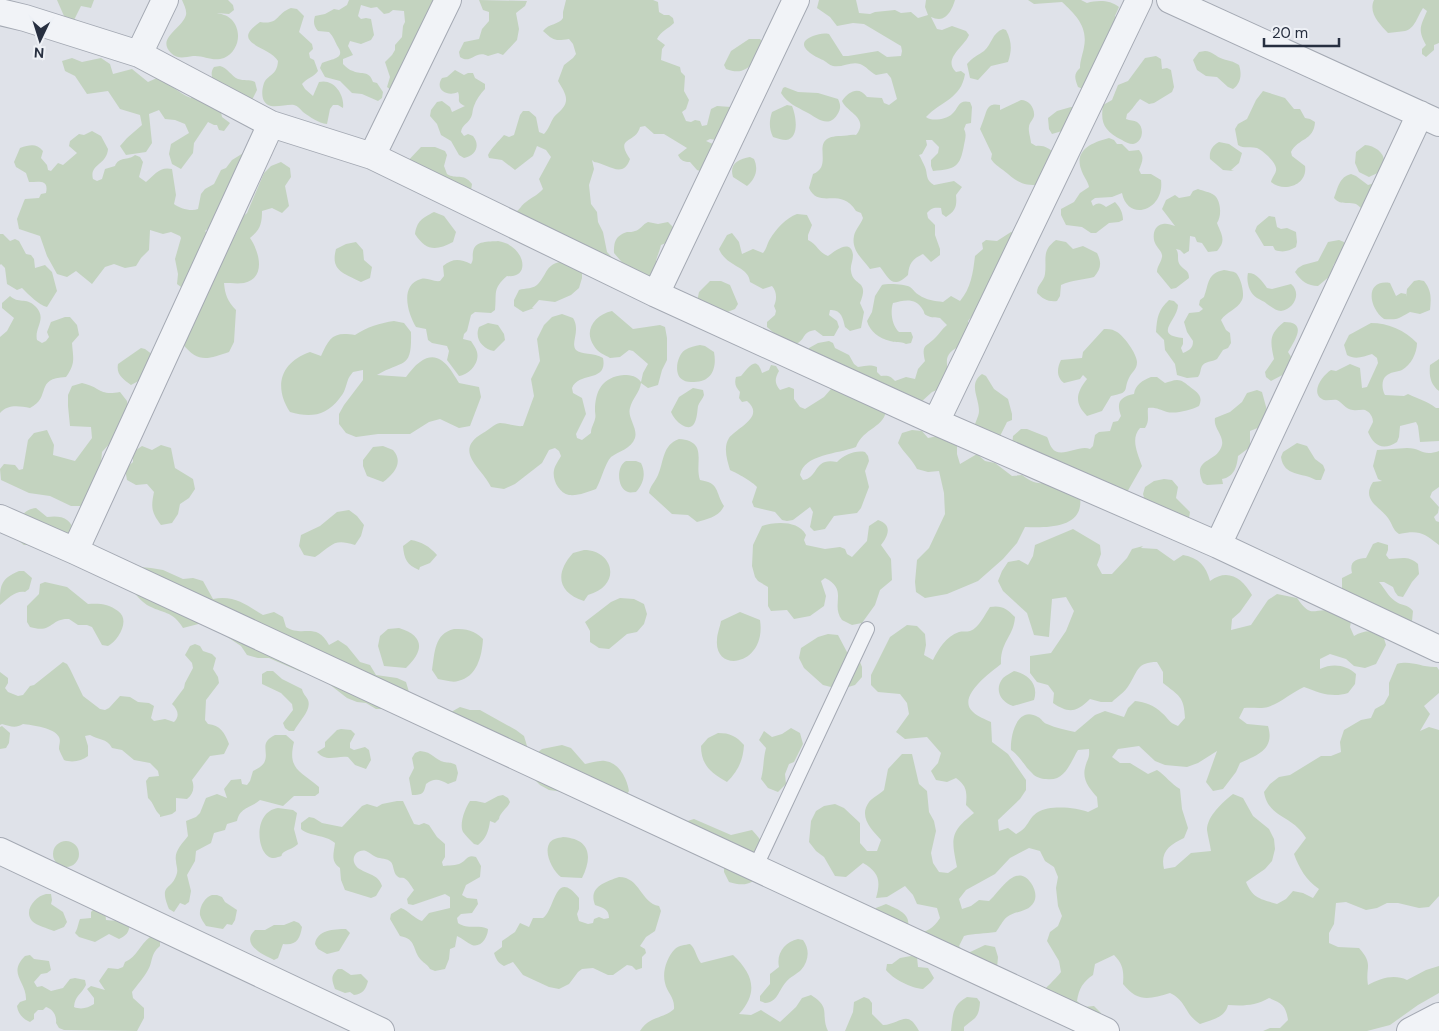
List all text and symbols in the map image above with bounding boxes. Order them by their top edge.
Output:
north arrow [15,15,65,65]
scale bar [1264,15,1339,47]
text: 20 m [1272,23,1308,43]
text: N [33,44,45,62]

